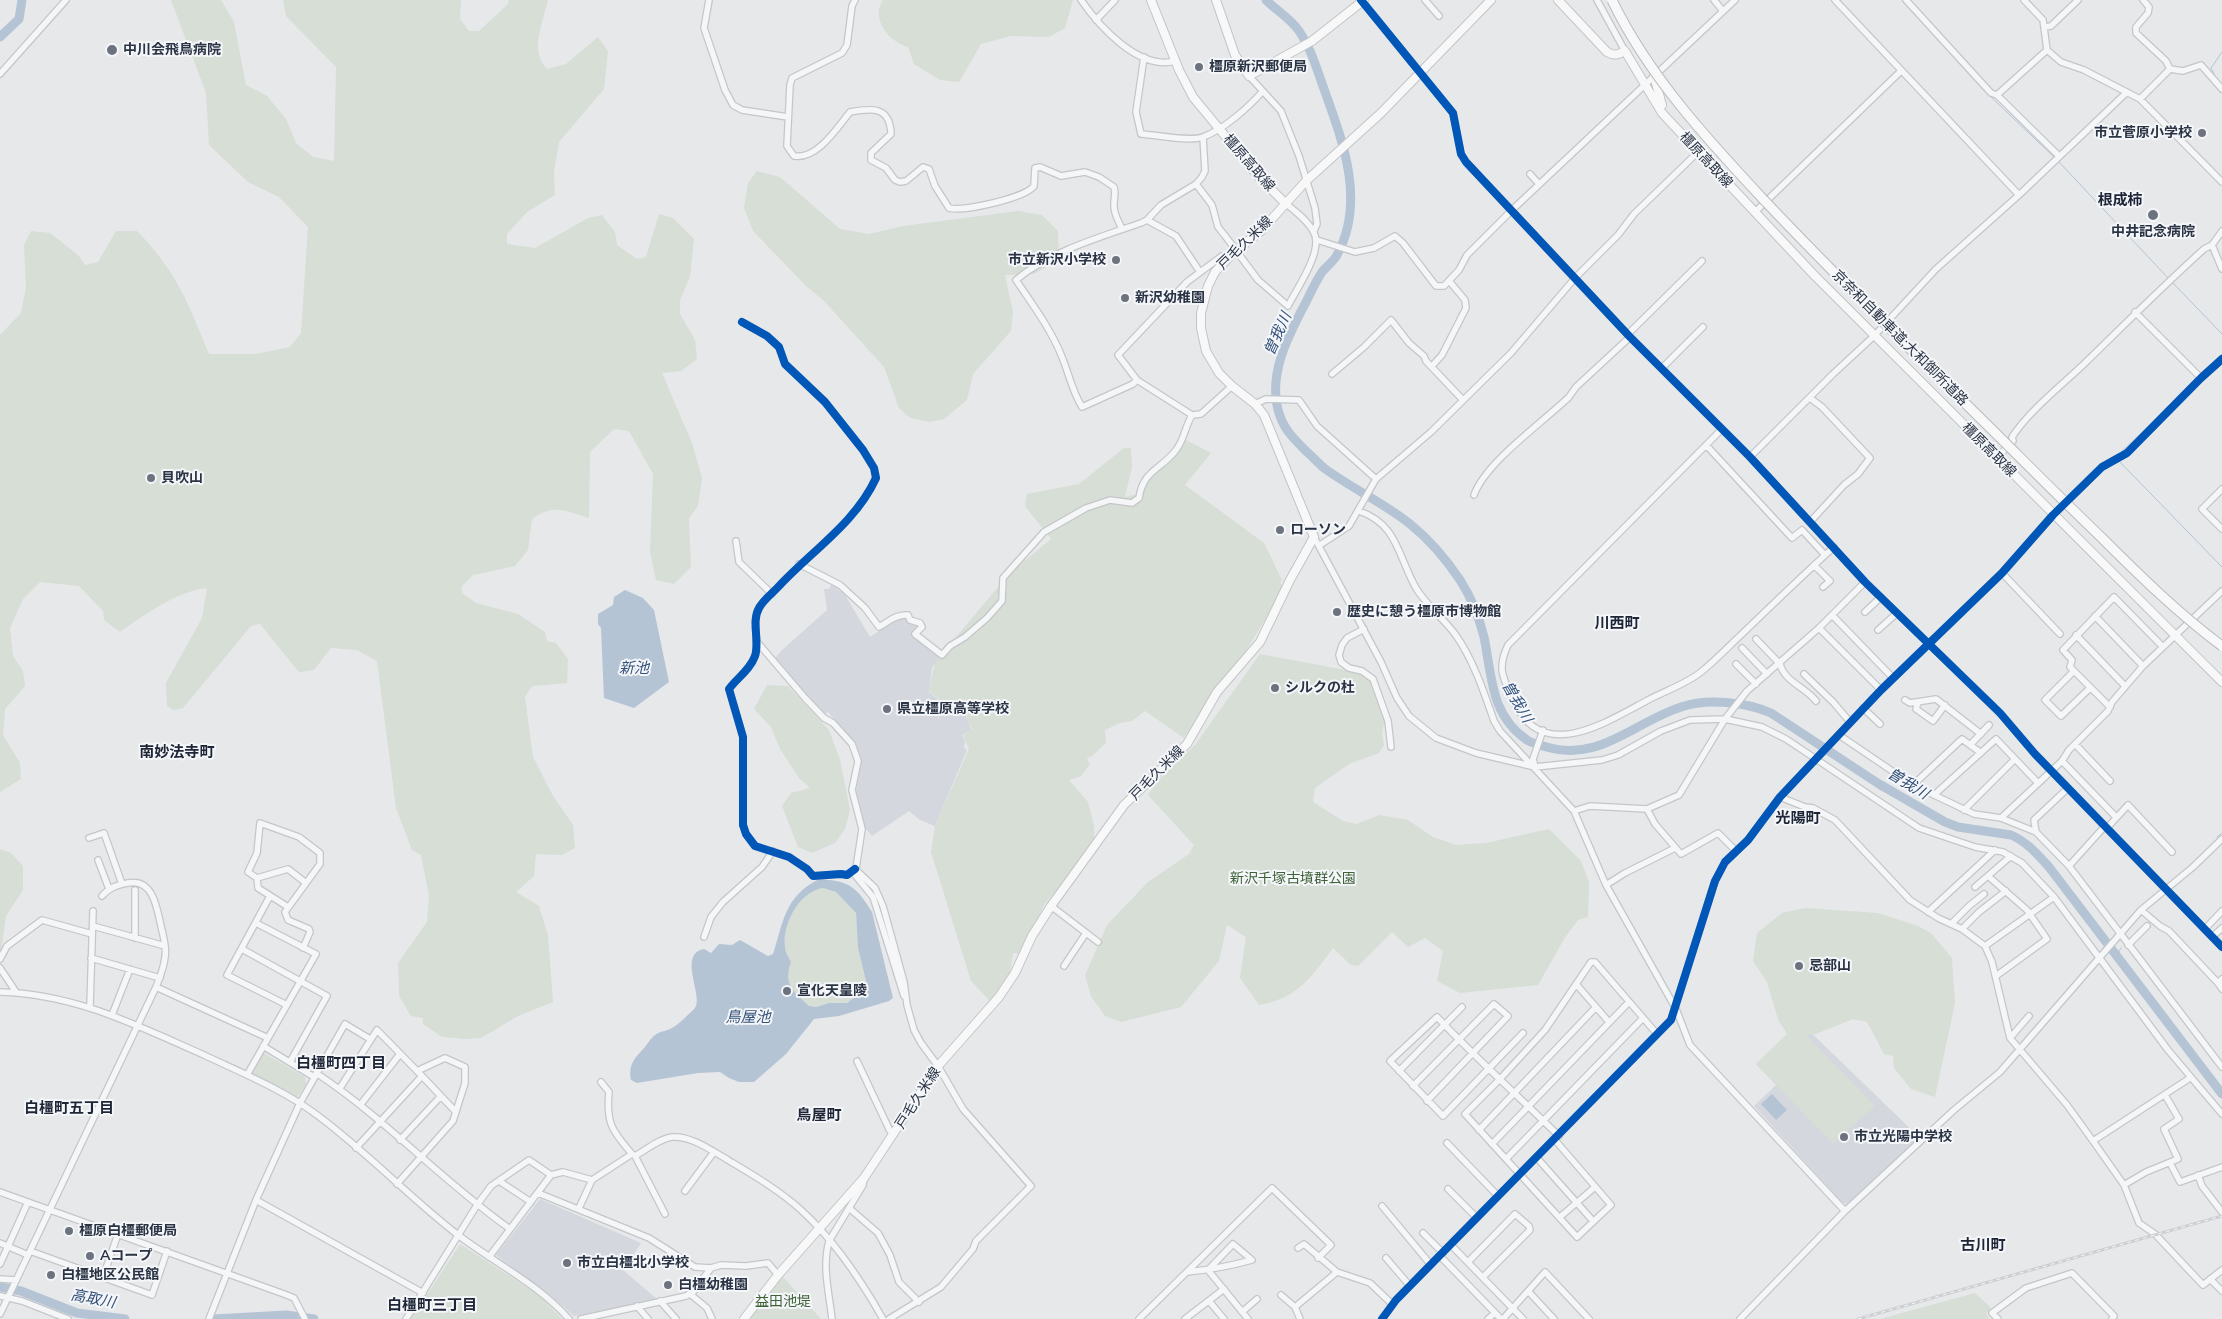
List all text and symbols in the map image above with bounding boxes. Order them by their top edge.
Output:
place label: 中川会飛鳥病院 [123,42,221,58]
marker: 中川会飛鳥病院 [105,43,119,57]
place label: 橿原新沢郵便局 [1209,59,1307,75]
marker: 橿原新沢郵便局 [1193,61,1205,73]
place label: 市立菅原小学校 [2094,125,2192,141]
marker: 市立菅原小学校 [2196,127,2208,139]
street label: 橿原高取線 [1676,129,1736,191]
street label: 橿原高取線 [1220,131,1278,195]
district label: 根成柿 [2098,191,2142,209]
marker: 中井記念病院 [2146,208,2160,222]
street label: 戸毛久米線 [1214,213,1276,273]
place label: 中井記念病院 [2111,224,2195,240]
place label: 市立新沢小学校 [1008,252,1106,268]
marker: 市立新沢小学校 [1110,254,1122,266]
street label: 京奈和自動車道;大和御所道路 [1829,267,1971,409]
place label: 新沢幼稚園 [1135,290,1205,306]
marker: 新沢幼稚園 [1119,292,1131,304]
water label: 曽我川 [1261,310,1295,358]
street label: 橿原高取線 [1958,419,2020,481]
place label: 貝吹山 [161,470,203,486]
marker: 貝吹山 [145,472,157,484]
place label: ローソン [1290,522,1346,538]
marker: ローソン [1274,524,1286,536]
place label: 歴史に憩う橿原市博物館 [1347,604,1501,620]
marker: 歴史に憩う橿原市博物館 [1331,606,1343,618]
district label: 川西町 [1595,614,1639,632]
water label: 新池 [619,659,649,677]
water label: 曽我川 [1498,678,1536,726]
place label: シルクの杜 [1285,680,1355,696]
marker: シルクの杜 [1269,682,1281,694]
place label: 県立橿原高等学校 [897,701,1009,717]
marker: 県立橿原高等学校 [881,703,893,715]
street label: 戸毛久米線 [1126,742,1188,804]
district label: 南妙法寺町 [140,743,214,761]
water label: 曽我川 [1884,765,1932,803]
district label: 光陽町 [1776,809,1820,827]
park label: 新沢千塚古墳群公園 [1230,871,1356,887]
place label: 忌部山 [1809,958,1851,974]
marker: 忌部山 [1793,960,1805,972]
place label: 宣化天皇陵 [797,983,867,999]
marker: 宣化天皇陵 [781,985,793,997]
water label: 鳥屋池 [726,1008,770,1026]
district label: 白橿町四丁目 [296,1054,386,1072]
street label: 戸毛久米線 [892,1064,944,1132]
district label: 白橿町五丁目 [24,1099,114,1117]
district label: 鳥屋町 [797,1106,841,1124]
place label: 市立光陽中学校 [1854,1129,1952,1145]
marker: 市立光陽中学校 [1838,1131,1850,1143]
place label: 橿原白橿郵便局 [79,1223,177,1239]
marker: 橿原白橿郵便局 [63,1225,75,1237]
district label: 古川町 [1961,1236,2005,1254]
place label: Aコープ [100,1248,152,1264]
marker: Aコープ [84,1250,96,1262]
place label: 市立白橿北小学校 [577,1255,689,1271]
marker: 市立白橿北小学校 [561,1257,573,1269]
place label: 白橿地区公民館 [61,1267,159,1283]
marker: 白橿地区公民館 [45,1269,57,1281]
place label: 白橿幼稚園 [678,1277,748,1293]
marker: 白橿幼稚園 [662,1279,674,1291]
water label: 高取川 [69,1286,117,1312]
park label: 益田池堤 [755,1294,811,1310]
district label: 白橿町三丁目 [387,1296,477,1314]

